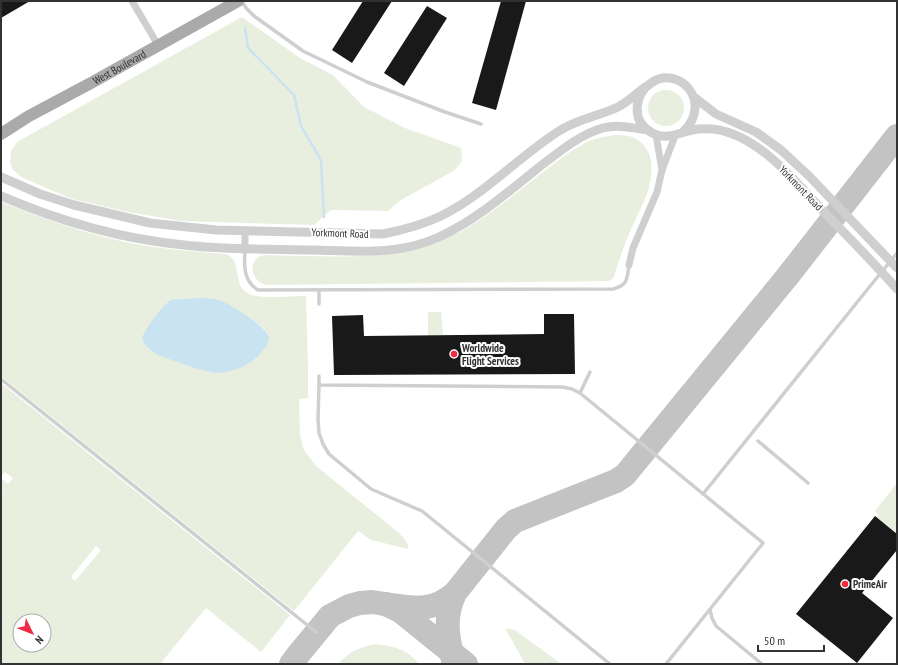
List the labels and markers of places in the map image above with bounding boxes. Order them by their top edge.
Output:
place label: Worldwide Flight Services [461,341,519,368]
marker: Worldwide Flight Services [449,349,459,359]
place label: PrimeAir [853,577,888,591]
marker: PrimeAir [840,579,850,589]

